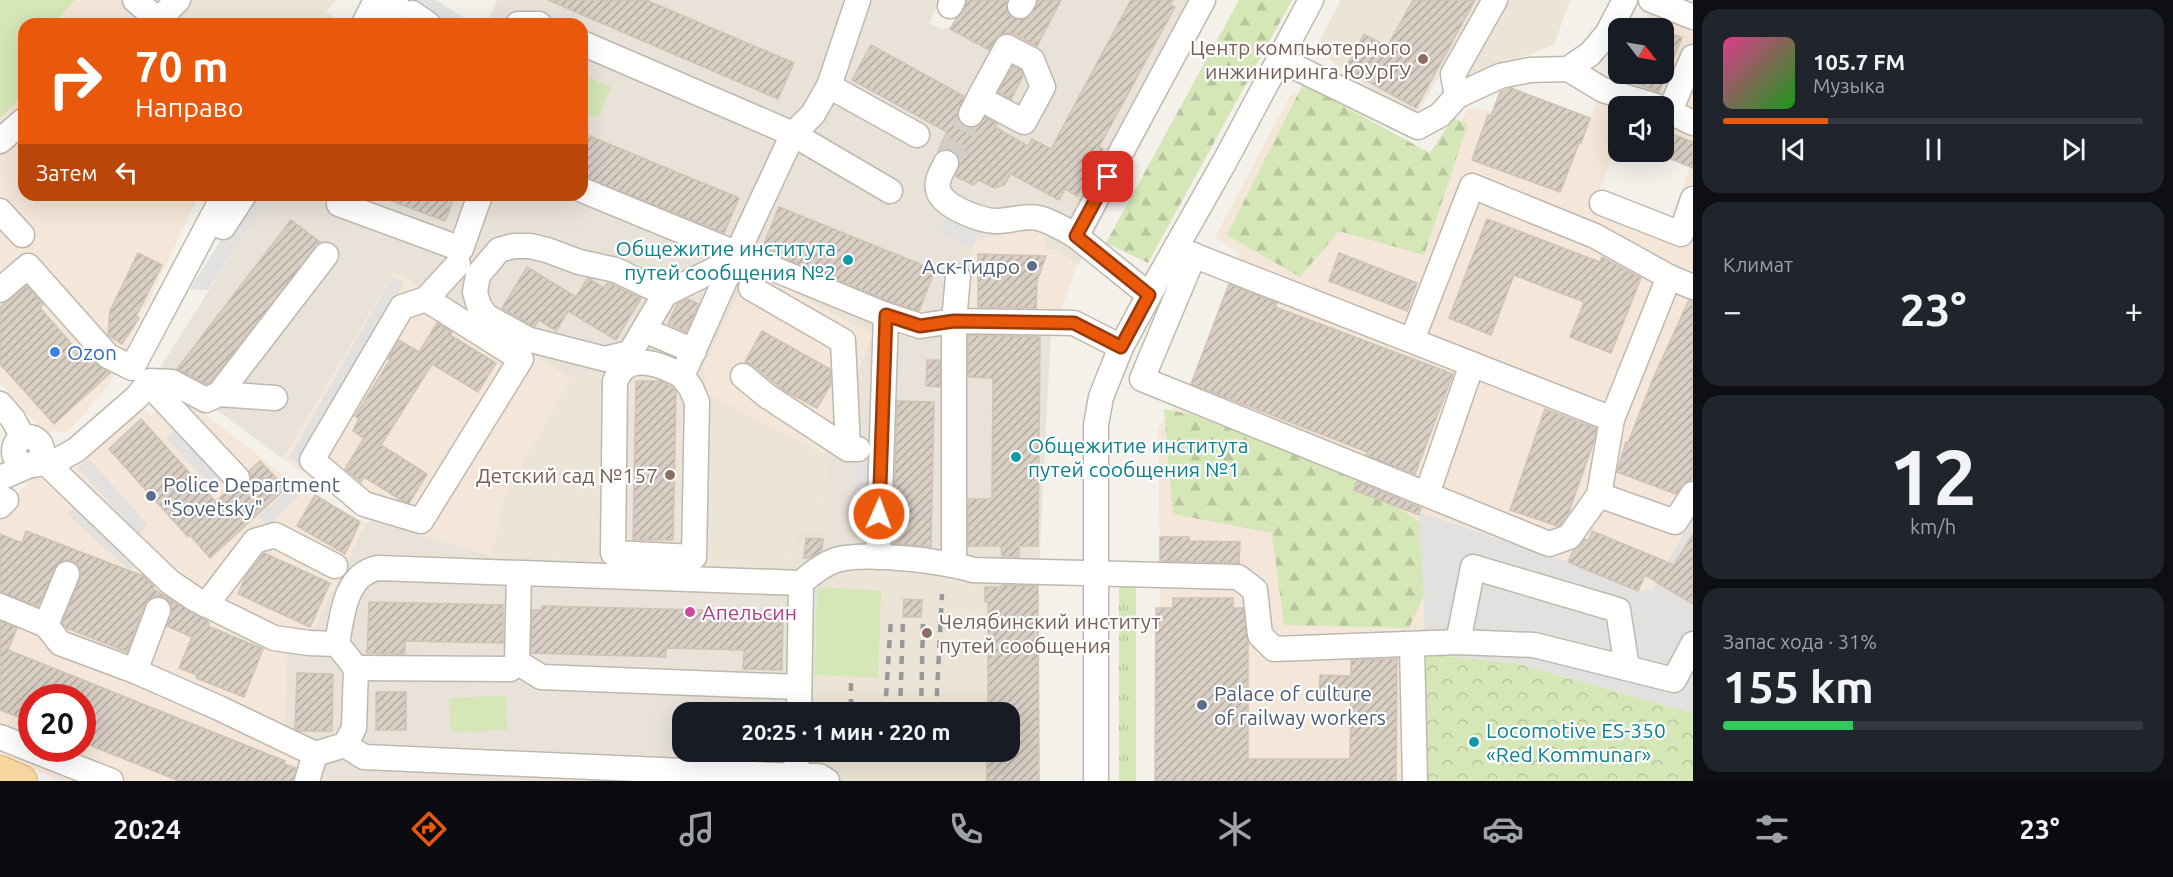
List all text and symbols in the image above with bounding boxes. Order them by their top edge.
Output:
north arrow [1608,18,1674,84]
map controls [1608,18,1674,162]
place label: Центр компьютерного инжиниринга ЮУрГУ [1190,35,1411,83]
icon: right [36,42,114,120]
text: 70 m [135,43,229,90]
text: 105.7 FM [1813,49,1905,74]
marker: Центр компьютерного инжиниринга ЮУрГУ [1416,52,1430,66]
text: Музыка [1813,74,1885,97]
text: Направо [135,92,244,122]
button: sound [1608,96,1674,162]
icon: previous [1777,133,1810,166]
icon: pause [1917,133,1950,166]
icon: next [2057,133,2090,166]
pin [1082,151,1133,202]
icon: left [110,156,143,189]
text: Затем [36,160,98,185]
icon: arrive [1091,160,1124,193]
place label: Общежитие института путей сообщения №2 [616,236,836,284]
marker: Общежитие института путей сообщения №2 [841,253,855,267]
text: Климат [1723,253,1793,276]
place label: Аск-Гидро [922,254,1020,278]
marker: Аск-Гидро [1025,259,1039,273]
text: 23° [1900,284,1966,335]
text: − [1723,292,1742,329]
text: + [2124,292,2143,329]
place label: Ozon [67,340,117,364]
marker: Ozon [48,345,62,359]
text: 12 [1889,432,1977,520]
place label: Общежитие института путей сообщения №1 [1028,433,1248,481]
marker: Общежитие института путей сообщения №1 [1009,450,1023,464]
place label: Детский сад №157 [476,463,658,487]
marker: Детский сад №157 [663,468,677,482]
place label: Police Department "Sovetsky" [163,472,340,520]
position arrow [847,482,911,546]
marker: Police Department "Sovetsky" [144,489,158,503]
text: km/h [1910,515,1956,538]
place label: Апельсин [702,600,797,624]
marker: Апельсин [683,605,697,619]
place label: Челябинский институт путей сообщения [939,609,1161,657]
marker: Челябинский институт путей сообщения [920,626,934,640]
text: Запас хода · 31% [1723,630,1877,653]
text: 155 km [1723,661,1874,712]
place label: Palace of culture of railway workers [1214,681,1386,729]
speed limit sign: 20 [18,684,96,762]
marker: Palace of culture of railway workers [1195,698,1209,712]
place label: Locomotive ES-350 «Red Kommunar» [1486,718,1666,766]
text: 20:25 · 1 мин · 220 m [742,719,950,744]
marker: Locomotive ES-350 «Red Kommunar» [1467,735,1481,749]
icon: directions [408,808,450,850]
icon: music [676,808,718,850]
icon: phone [945,808,987,850]
icon: climate [1214,808,1256,850]
icon: car [1482,808,1524,850]
icon: filters [1751,808,1793,850]
text: 20:24 [113,814,181,844]
text: 23° [2020,814,2060,844]

